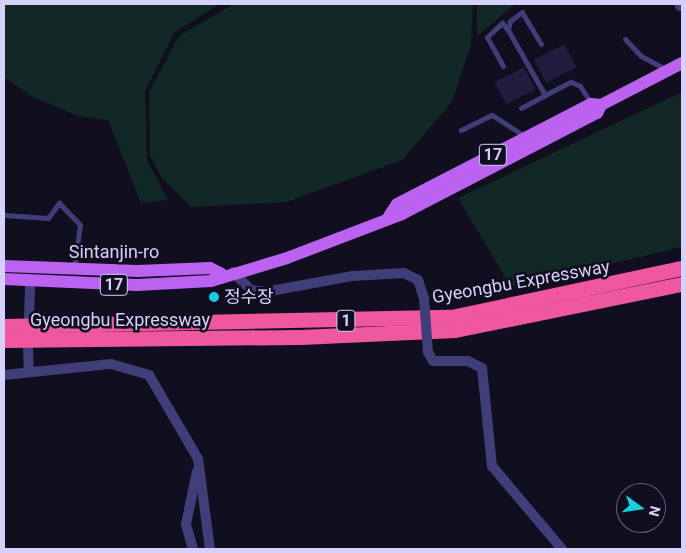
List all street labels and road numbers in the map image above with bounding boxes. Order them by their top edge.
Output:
road number: 17 [478,142,508,168]
street label: Sintanjin-ro [69,241,159,263]
street label: Gyeongbu Expressway [430,256,612,308]
road number: 17 [99,272,129,298]
road number: 1 [336,308,356,334]
street label: Gyeongbu Expressway [30,309,210,331]

